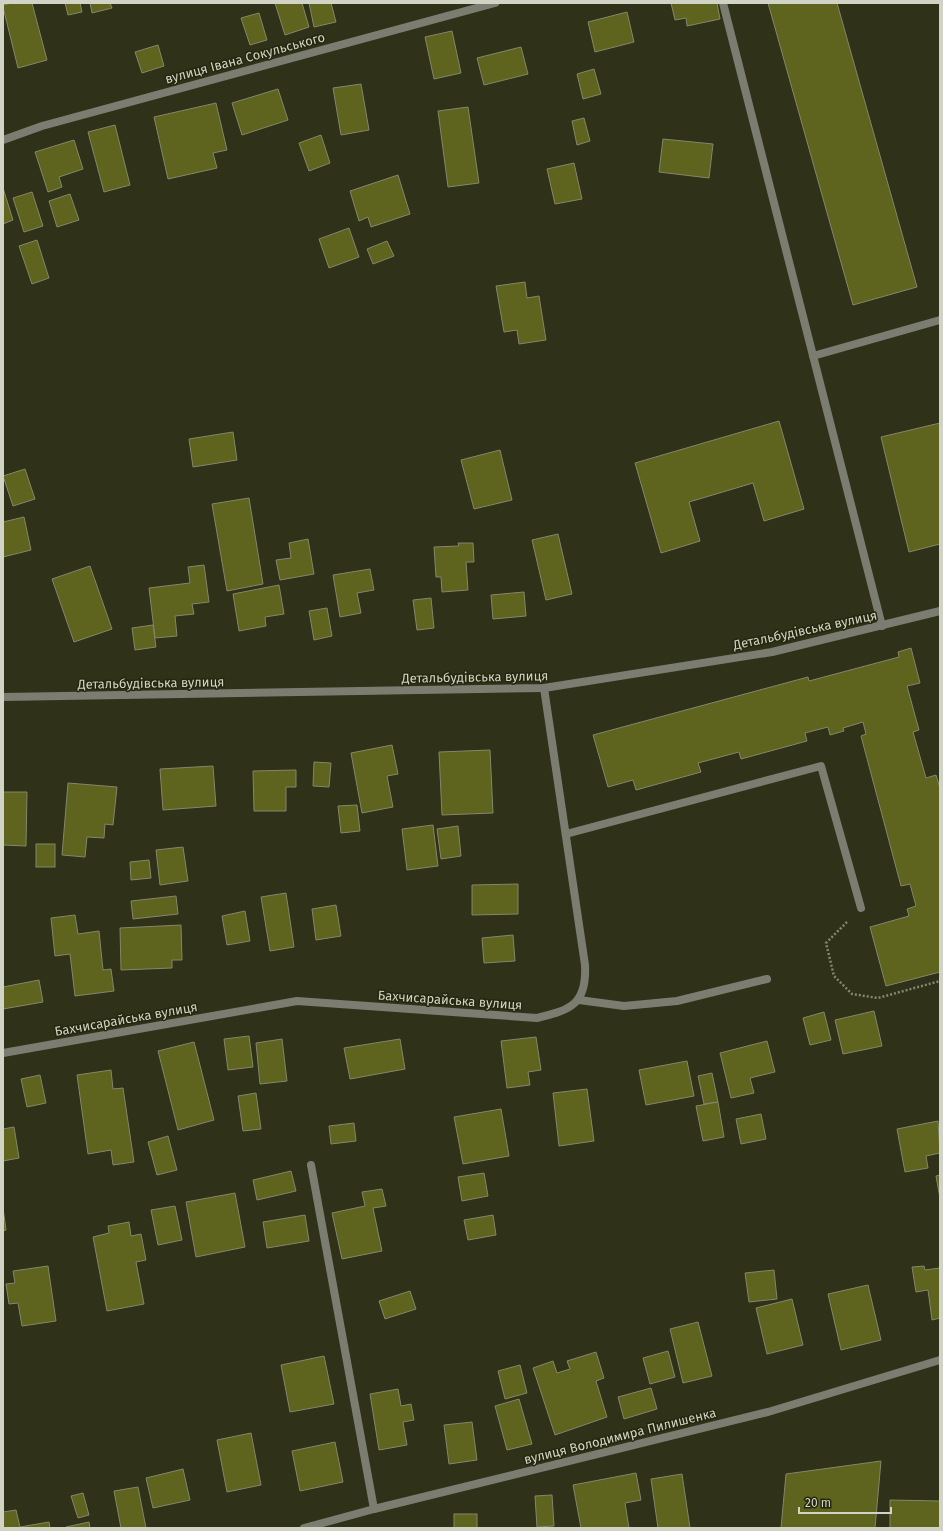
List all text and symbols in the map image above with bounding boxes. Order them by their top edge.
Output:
street label: вулиця Івана Сокульського [163,29,327,87]
street label: Детальбудівська вулиця [731,607,878,653]
street label: Детальбудівська вулиця [401,668,548,686]
street label: Детальбудівська вулиця [77,674,224,692]
street label: Бахчисарайська вулиця [377,987,523,1013]
street label: Бахчисарайська вулиця [53,999,199,1039]
street label: вулиця Володимира Пилишенка [522,1405,718,1467]
scale bar [799,1489,891,1515]
text: 20 m [805,1496,831,1510]

